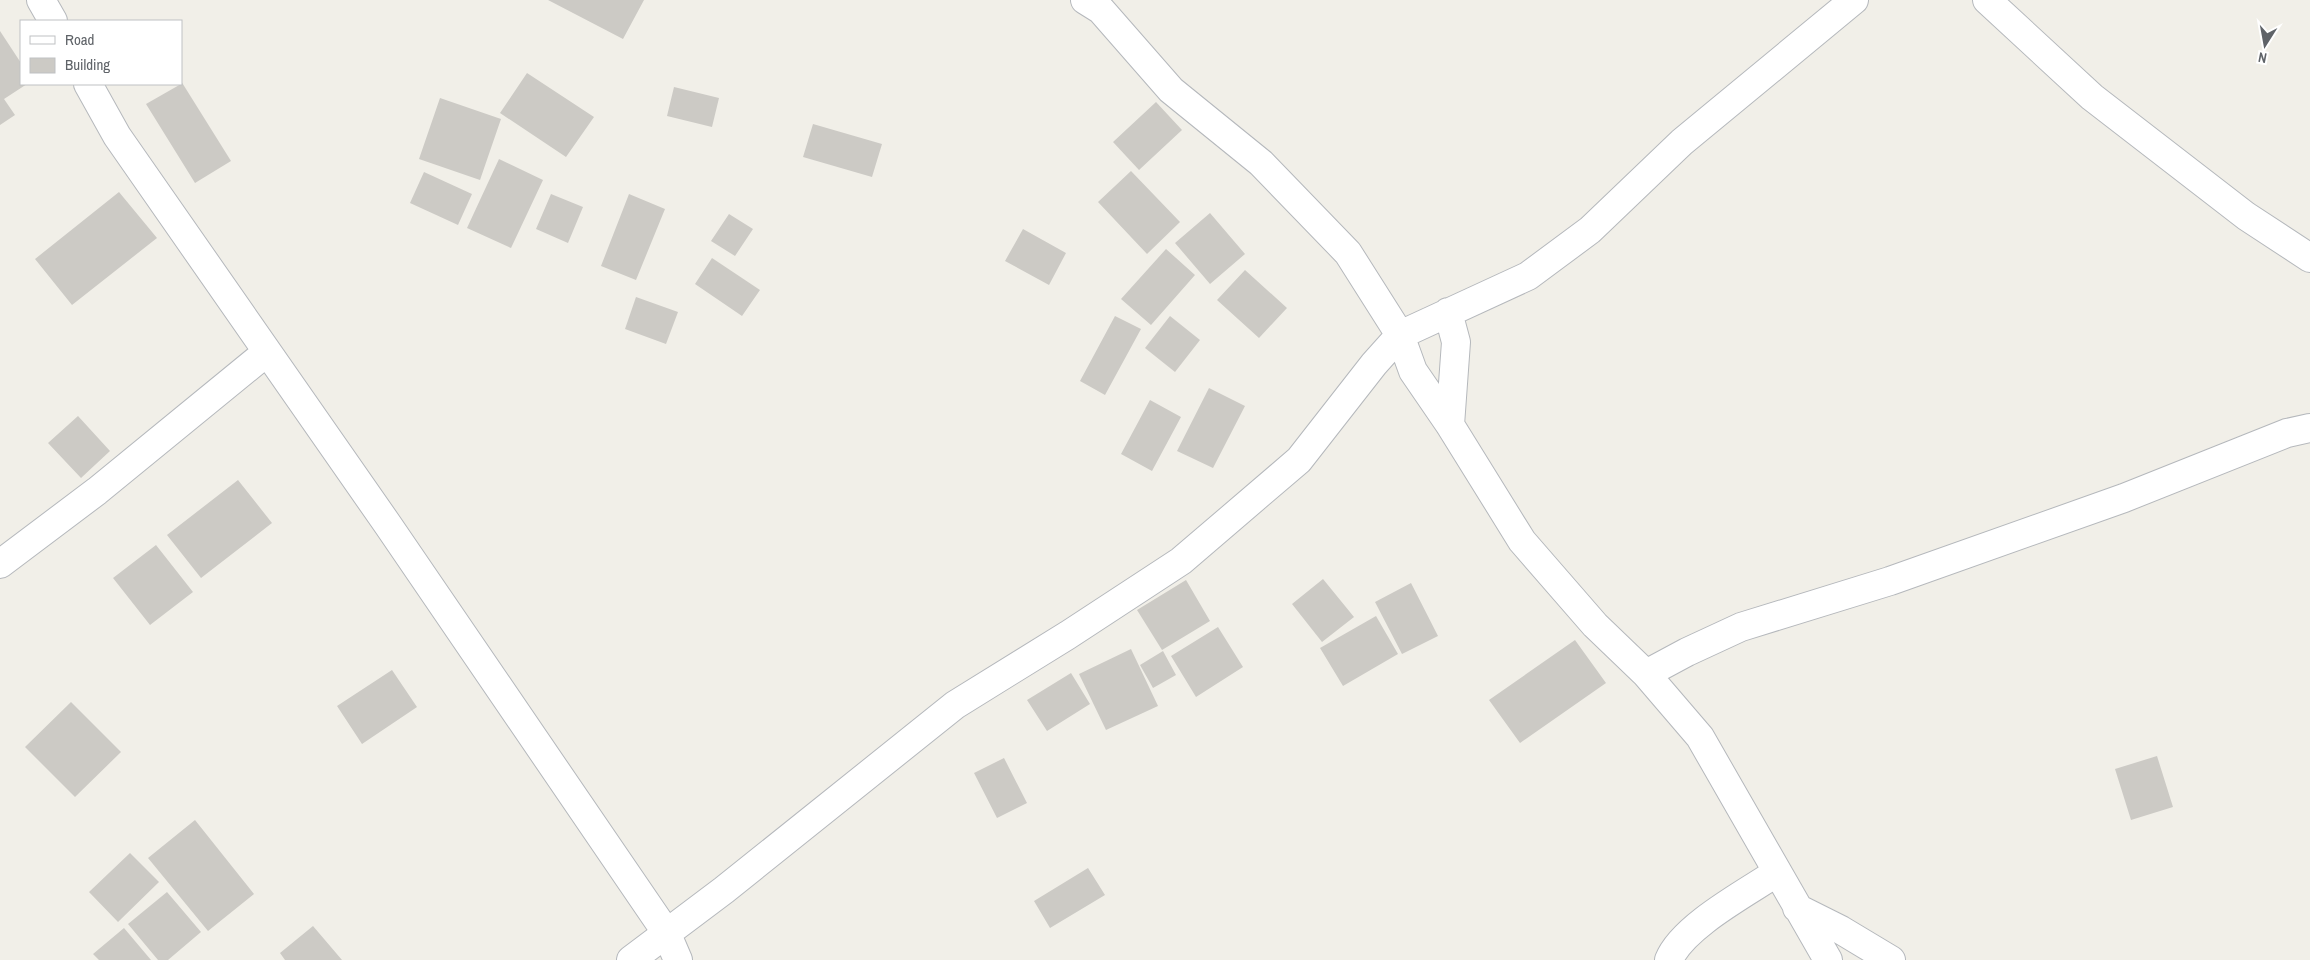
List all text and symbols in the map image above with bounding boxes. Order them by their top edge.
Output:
legend [20,20,182,85]
north arrow [2240,20,2290,70]
text: Road [65,29,94,50]
text: N [2257,48,2268,67]
text: Building [65,54,110,75]

